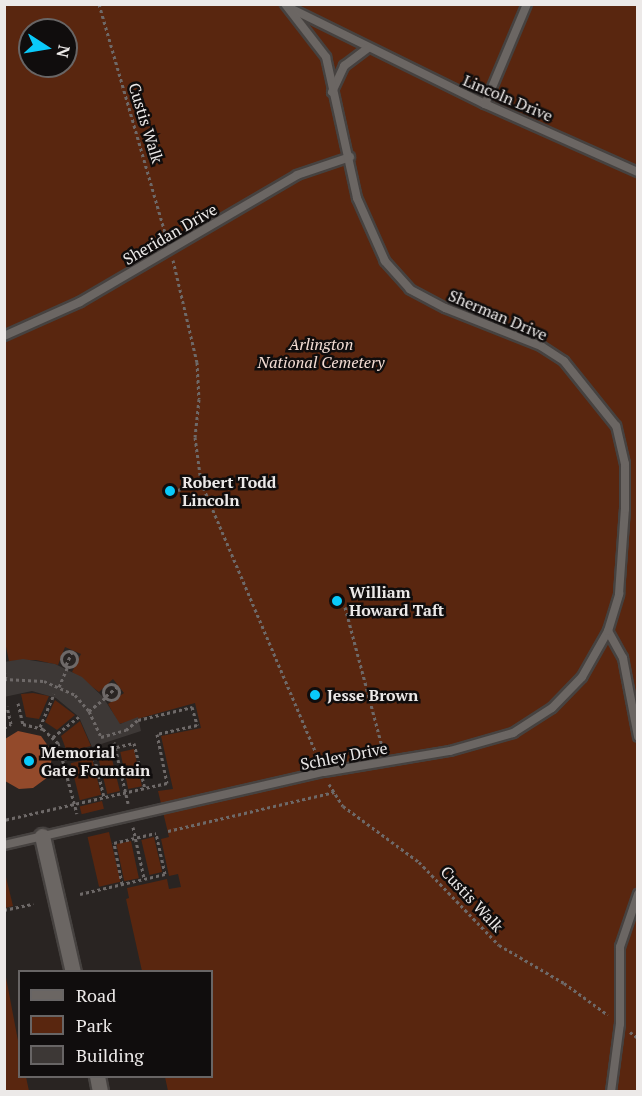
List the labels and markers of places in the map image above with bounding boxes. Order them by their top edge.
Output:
place label: Robert Todd Lincoln [182,472,276,510]
marker: Robert Todd Lincoln [163,484,177,498]
place label: William Howard Taft [349,582,444,620]
marker: William Howard Taft [330,594,344,608]
place label: Jesse Brown [327,685,418,705]
marker: Jesse Brown [308,688,322,702]
place label: Memorial Gate Fountain [41,742,150,780]
marker: Memorial Gate Fountain [22,754,36,768]

